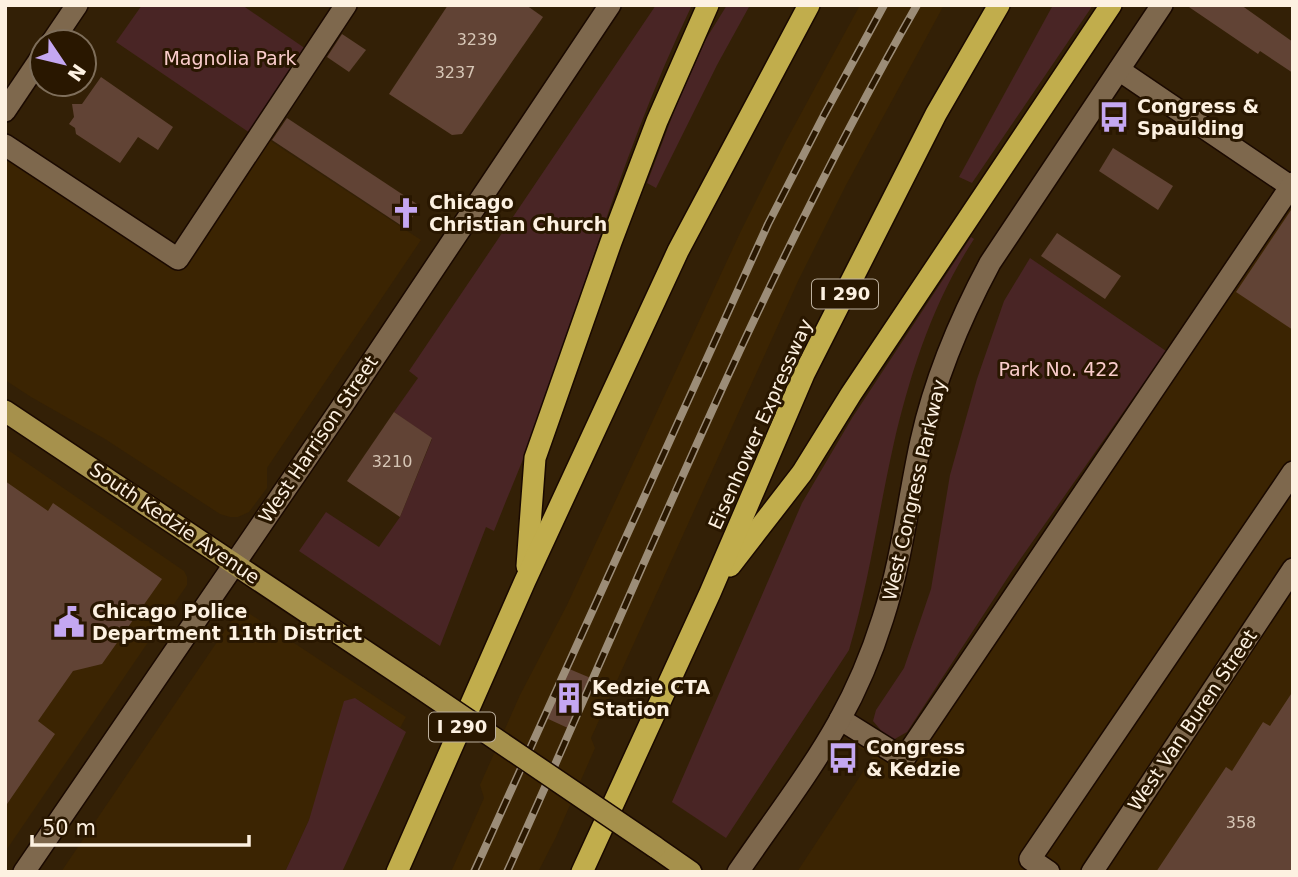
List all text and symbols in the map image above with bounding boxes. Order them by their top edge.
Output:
north arrow [28,28,98,98]
house number: 3239 [457,30,497,49]
park label: Magnolia Park [163,47,297,69]
text: N [63,60,90,86]
house number: 3237 [435,63,475,82]
place label: Congress & Spaulding [1137,95,1259,139]
bus stop icon: Congress & Spaulding [1097,100,1131,134]
place label: Chicago Christian Church [429,191,607,235]
church icon: Chicago Christian Church [389,196,423,230]
road number: I 290 [812,280,878,308]
street label: Eisenhower Expressway [704,315,816,533]
street label: West Harrison Street [254,351,382,527]
park label: Park No. 422 [999,358,1119,380]
street label: West Congress Parkway [878,377,950,603]
house number: 3210 [372,452,412,471]
street label: South Kedzie Avenue [86,458,264,588]
place label: Chicago Police Department 11th District [92,600,362,644]
public building icon: Chicago Police Department 11th District [52,605,86,639]
street label: West Van Buren Street [1123,625,1261,815]
place label: Kedzie CTA Station [592,676,710,720]
building icon: Kedzie CTA Station [552,681,586,715]
road number: I 290 [429,712,495,742]
place label: Congress & Kedzie [866,736,965,780]
bus stop icon: Congress & Kedzie [826,741,860,775]
scale bar [32,804,248,848]
house number: 358 [1226,813,1256,832]
text: 50 m [42,816,96,840]

